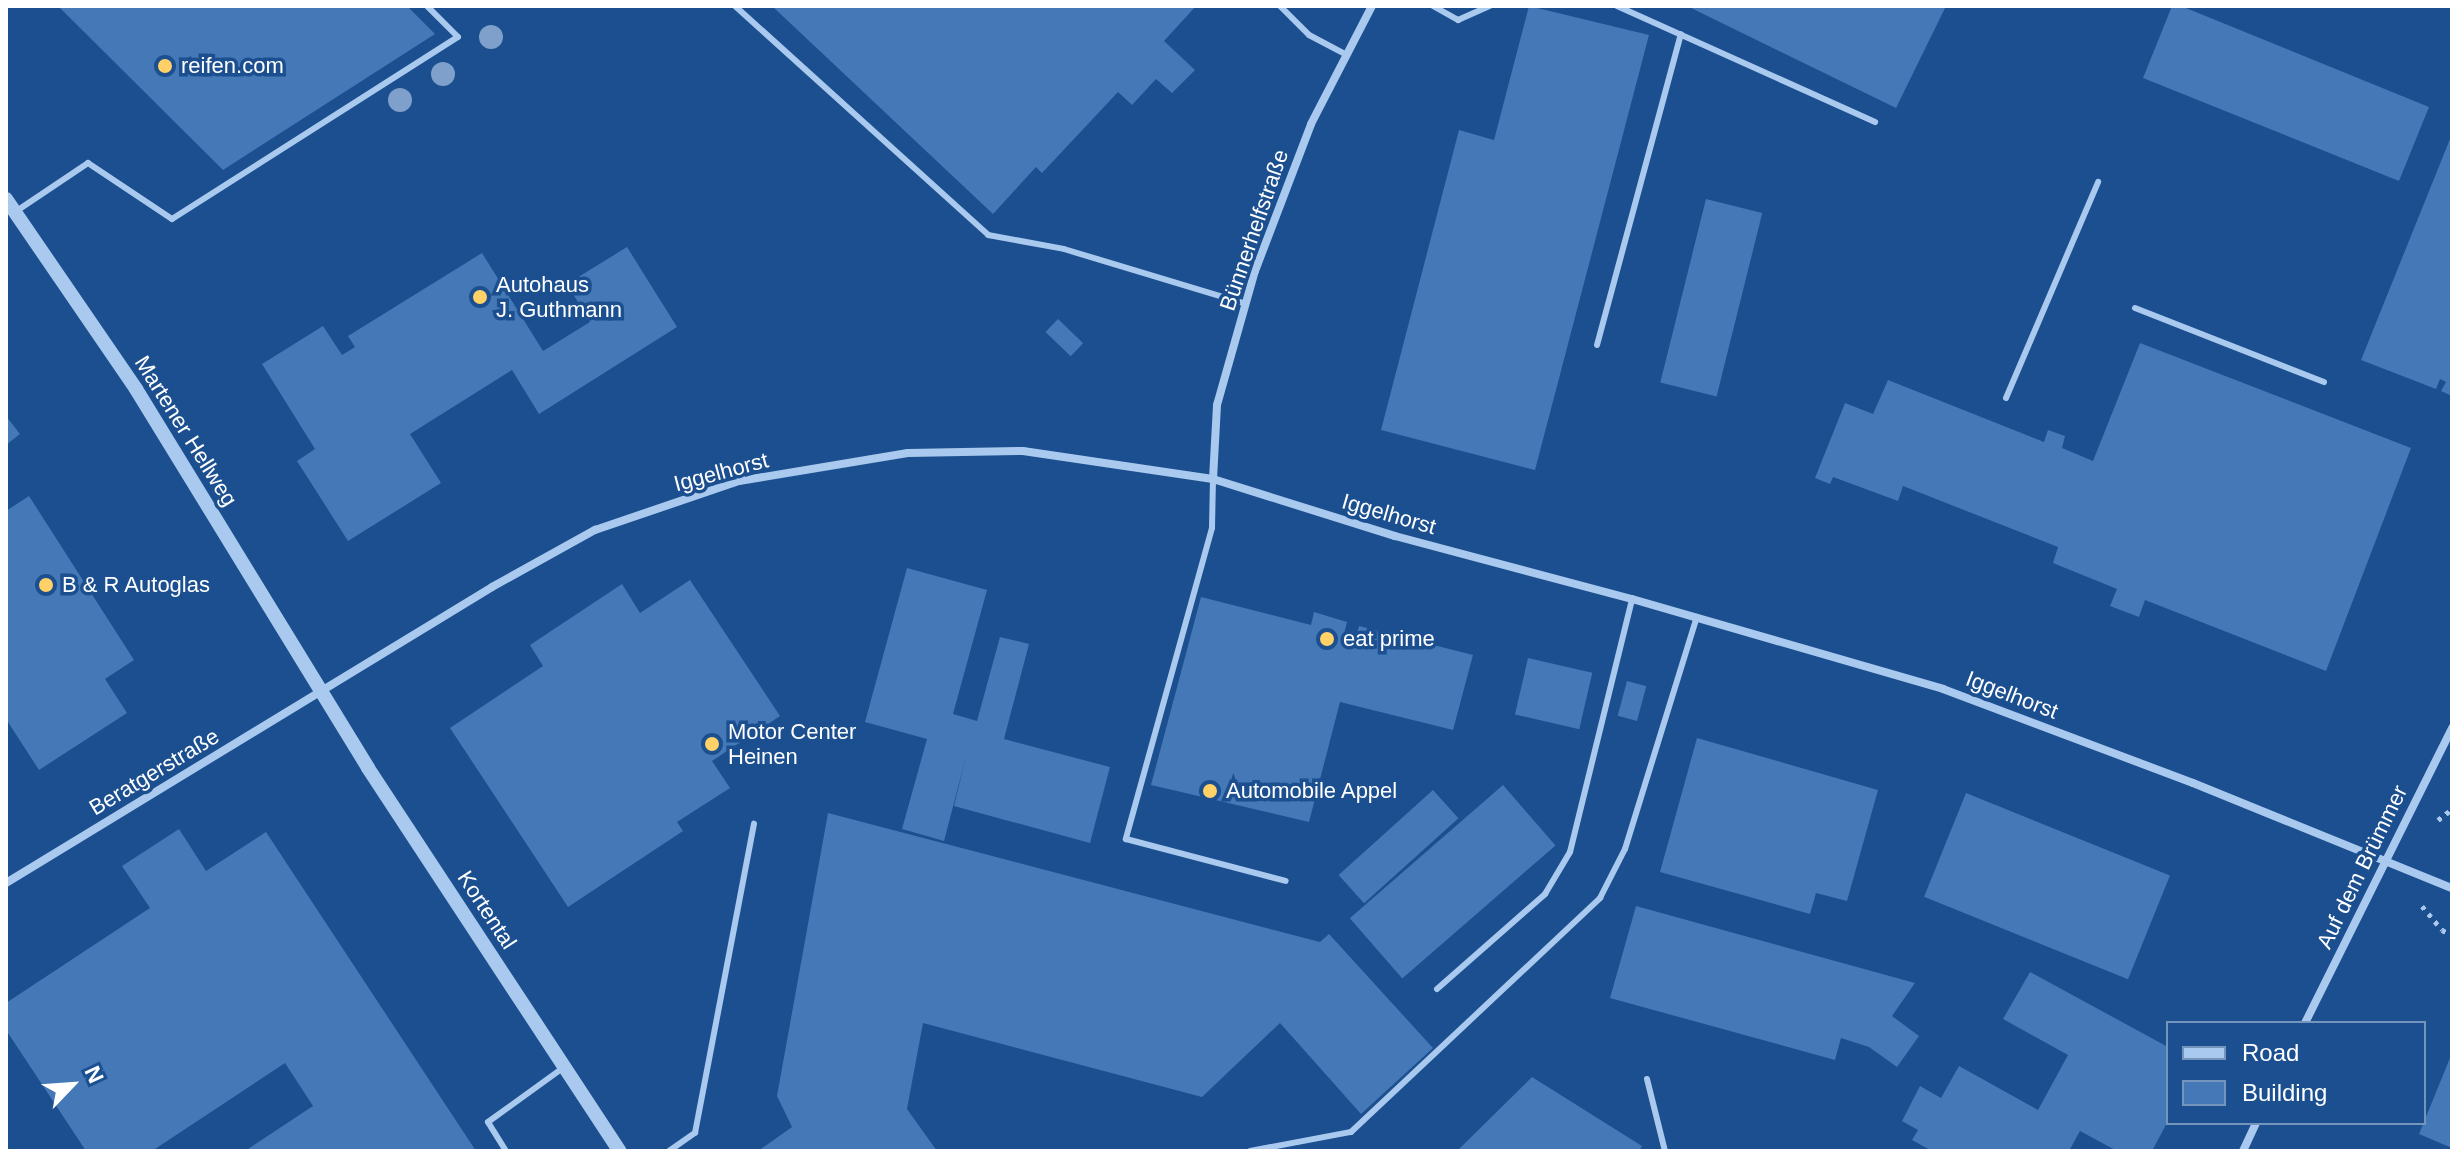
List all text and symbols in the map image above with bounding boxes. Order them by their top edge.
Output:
place label: reifen.com [181,53,284,79]
marker: reifen.com [156,57,174,75]
street label: Bünnerhelfstraße [1214,146,1294,314]
place label: Autohaus J. Guthmann [496,271,622,322]
marker: Autohaus J. Guthmann [471,288,489,306]
street label: Martener Hellweg [129,351,243,511]
street label: Iggelhorst [671,447,771,497]
street label: Iggelhorst [1339,488,1439,540]
place label: B & R Autoglas [62,572,211,598]
marker: B & R Autoglas [37,576,55,594]
place label: eat prime [1343,626,1435,652]
marker: eat prime [1318,630,1336,648]
street label: Iggelhorst [1962,665,2062,725]
place label: Motor Center Heinen [728,718,856,770]
street label: Beratgerstraße [84,723,224,821]
marker: Motor Center Heinen [703,735,721,753]
place label: Automobile Appel [1226,778,1398,804]
street label: Auf dem Brümmer [2311,781,2413,953]
marker: Automobile Appel [1201,782,1219,800]
street label: Kortental [452,866,522,954]
legend [2166,1021,2426,1125]
text: Road [2242,1039,2299,1066]
north arrow [32,1045,112,1125]
text: N [80,1062,109,1087]
text: Building [2242,1079,2327,1106]

